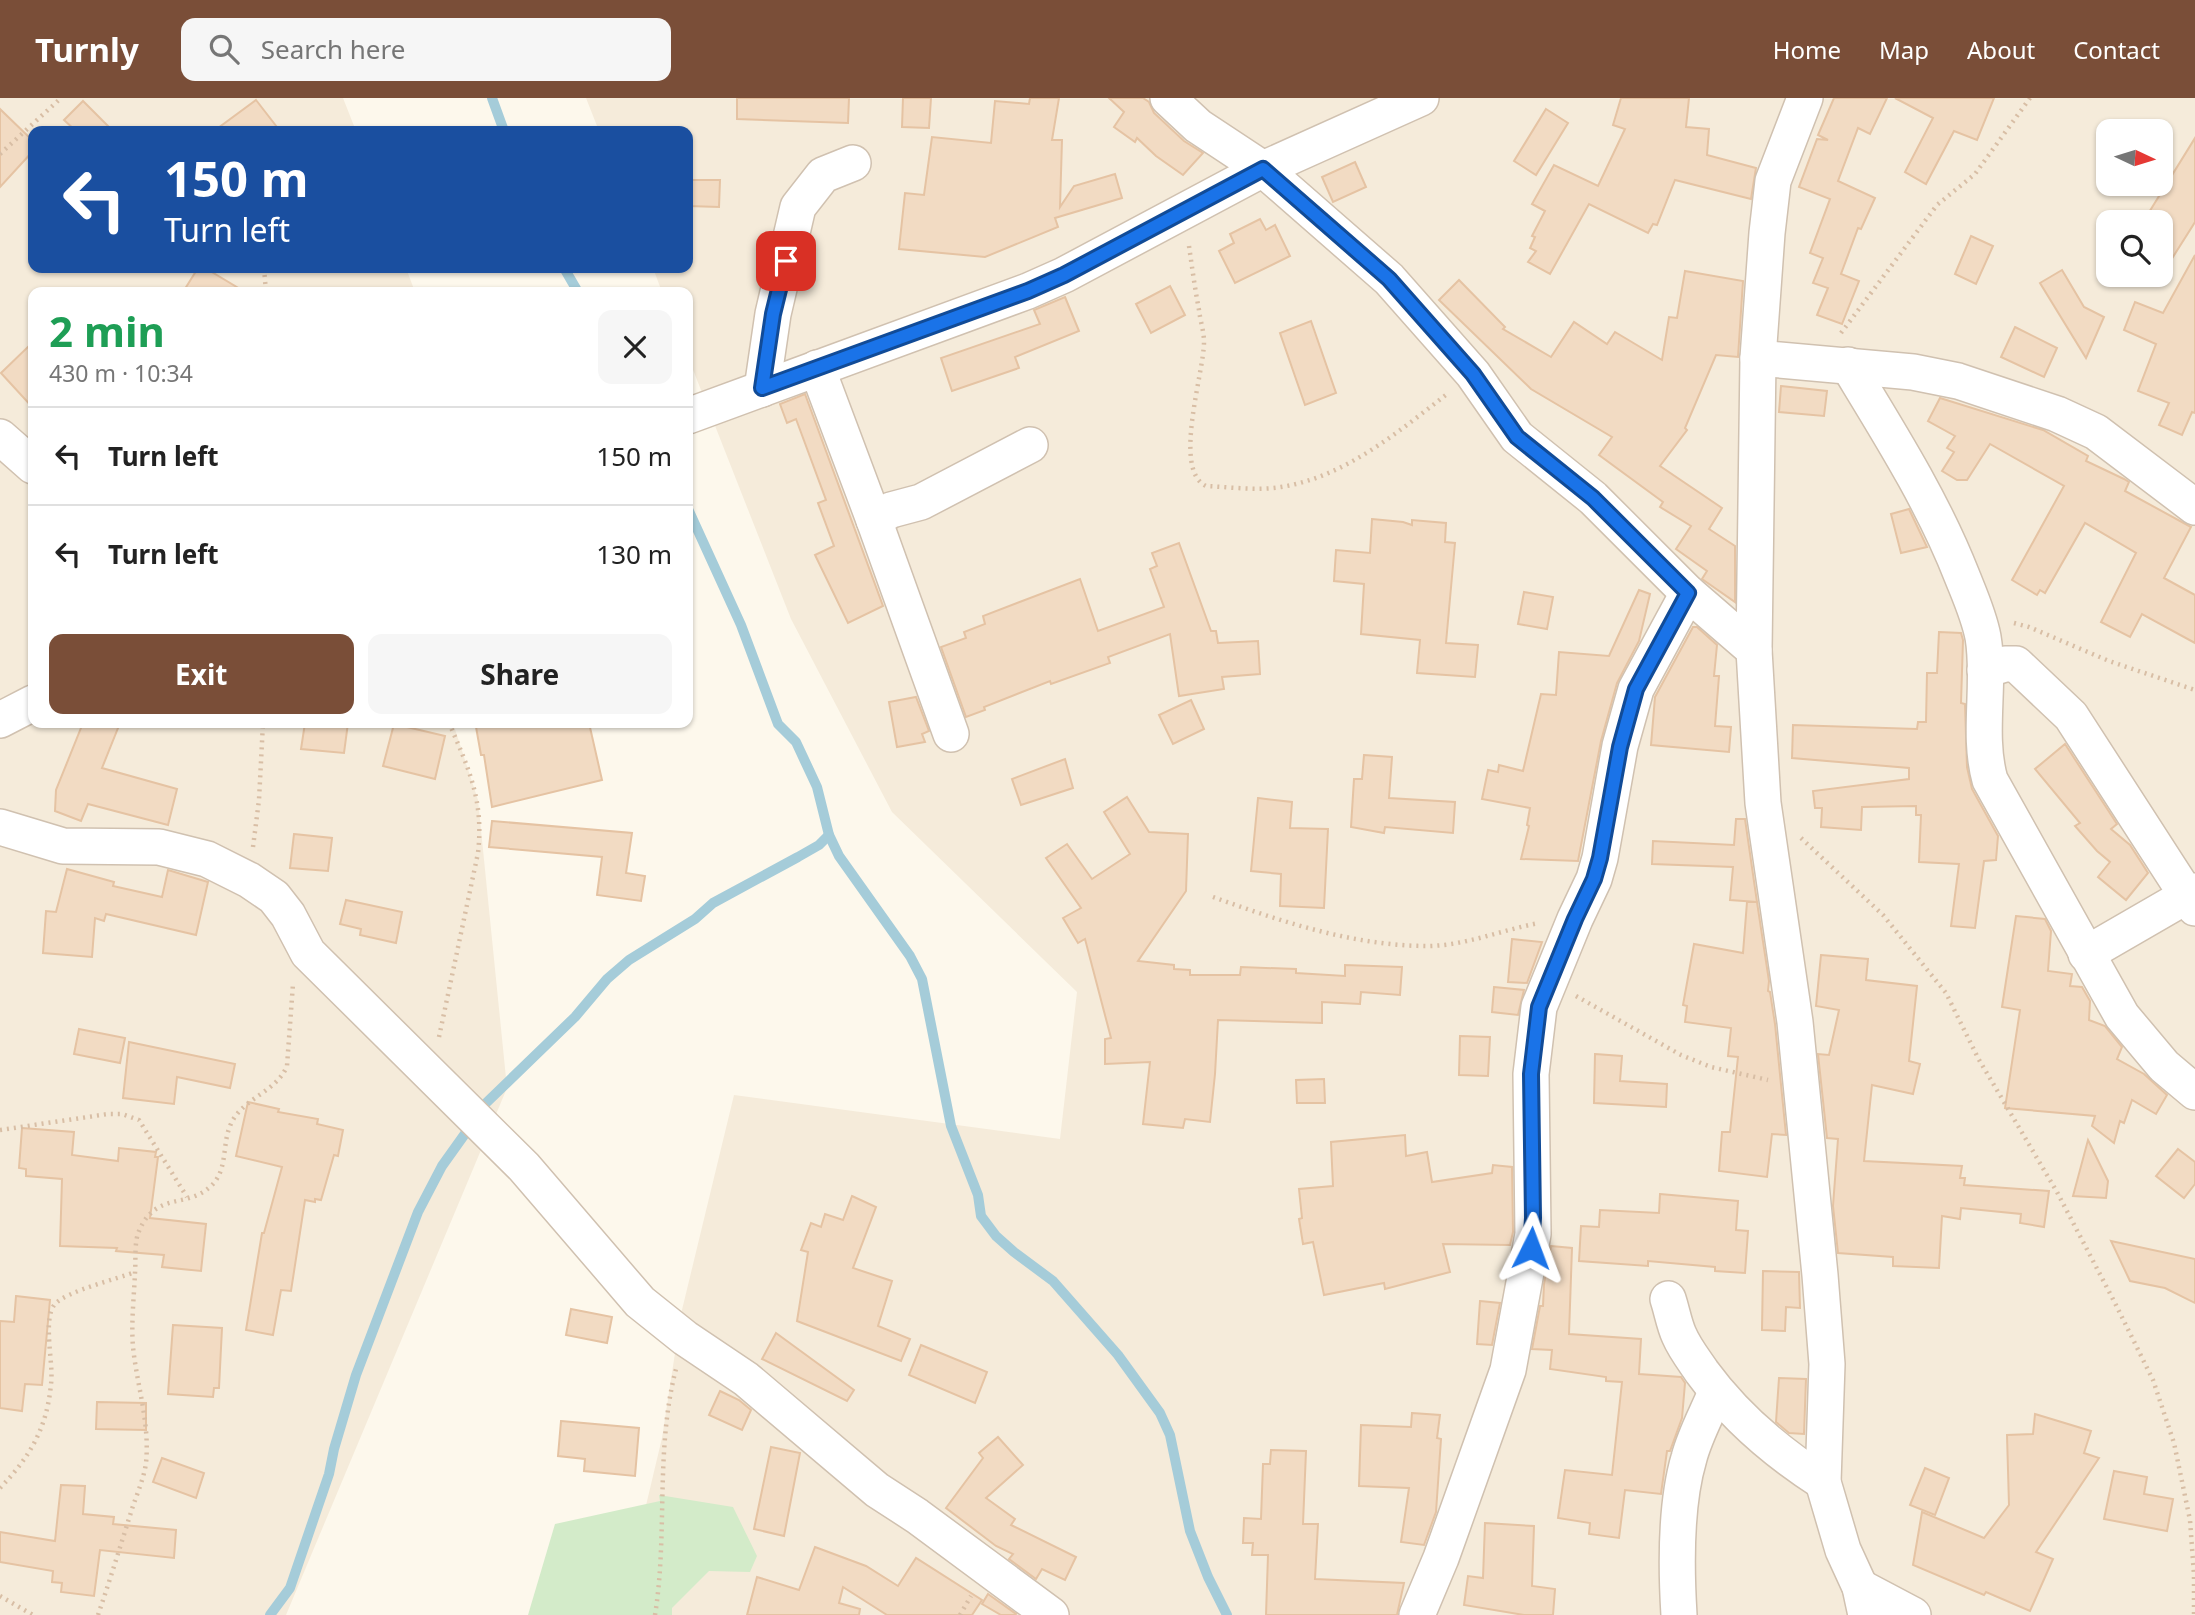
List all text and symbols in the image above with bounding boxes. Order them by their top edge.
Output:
search box [181,18,671,81]
text: Turnly [35,27,139,72]
icon: search [205,30,243,68]
text: Search here [261,31,405,67]
text: Home [1773,33,1841,66]
text: Map [1879,33,1929,66]
text: About [1967,33,2035,66]
text: Contact [2073,33,2160,66]
north arrow [2096,119,2174,196]
map controls [2096,119,2173,287]
text: 150 m [164,145,309,211]
icon: left [49,154,140,245]
text: Turn left [164,208,290,251]
button: search [2096,210,2173,287]
pin [756,231,816,291]
icon: arrive [767,242,805,280]
text: 2 min [49,302,165,359]
button: close [598,310,672,384]
text: 430 m · 10:34 [49,357,193,389]
icon: left [49,437,87,475]
text: Turn left [108,438,219,474]
text: 150 m [596,438,672,474]
icon: left [49,535,87,573]
text: Turn left [108,536,219,572]
text: 130 m [596,536,672,572]
button: Exit [49,634,354,714]
button: Share [368,634,672,714]
position arrow [1494,1211,1568,1285]

